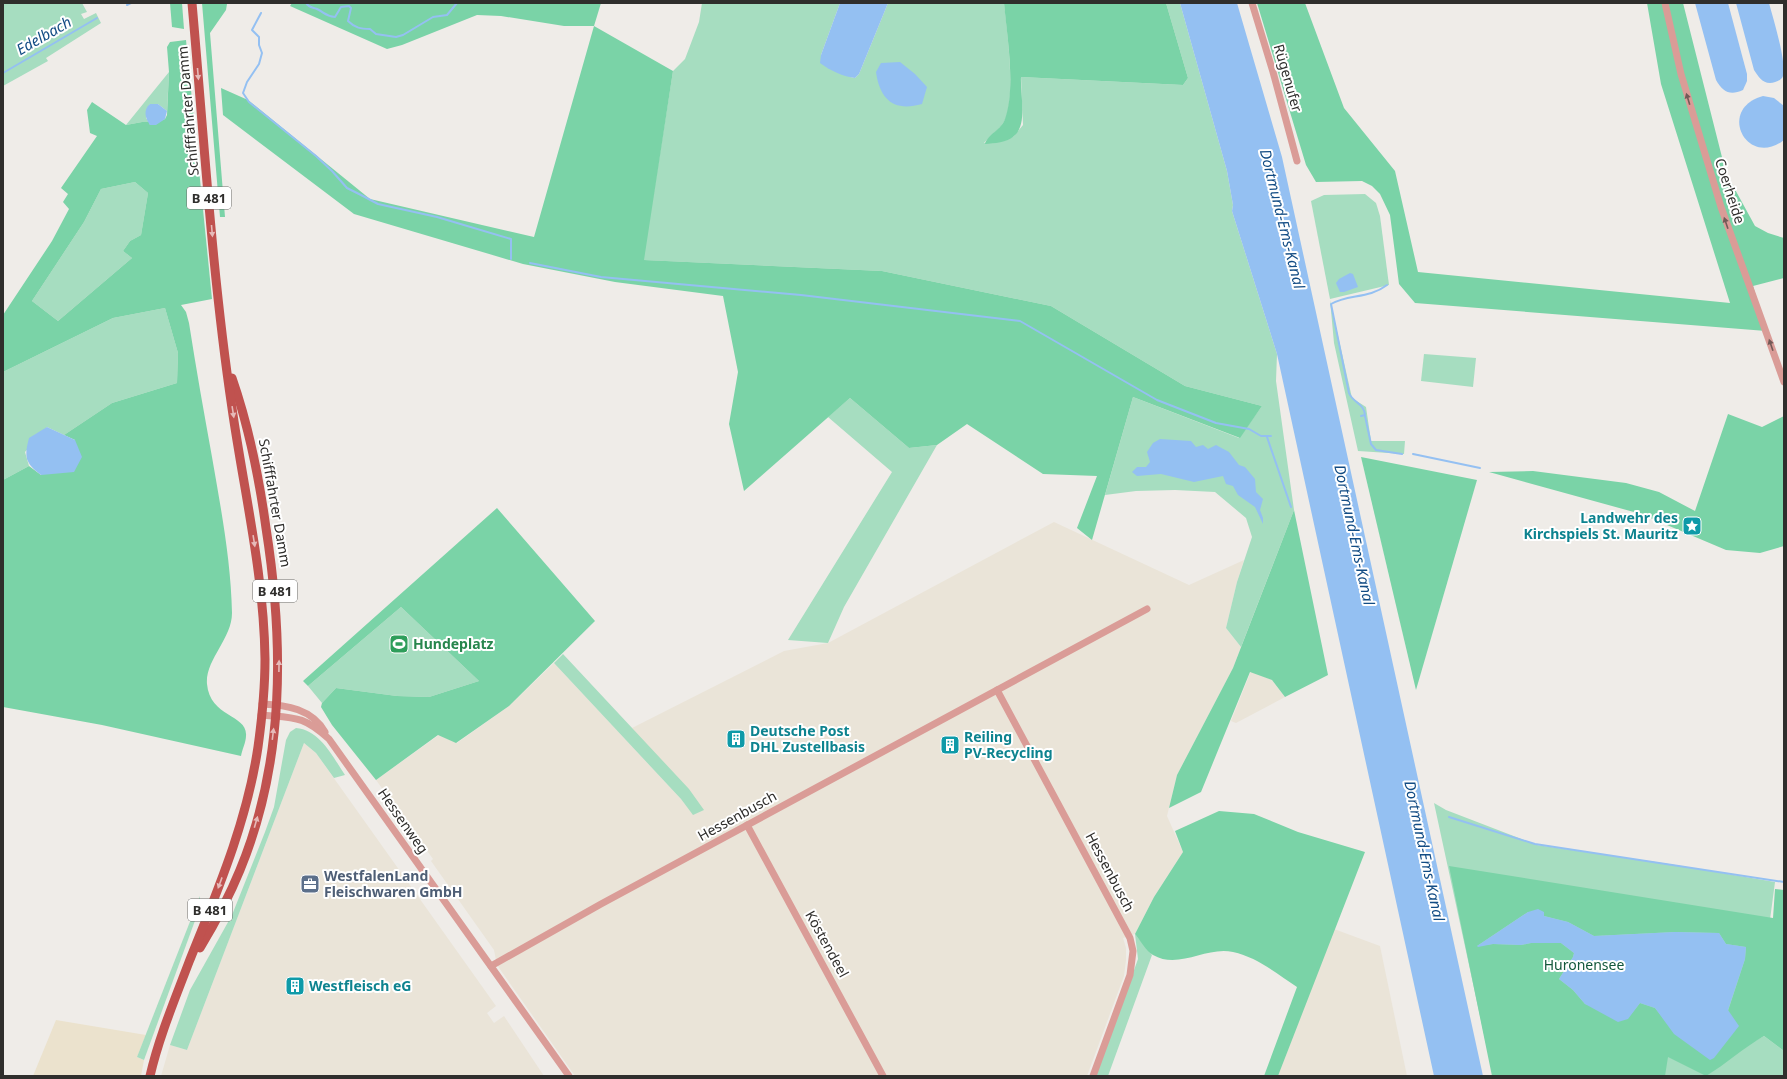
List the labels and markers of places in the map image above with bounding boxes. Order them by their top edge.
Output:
place label: Landwehr des Kirchspiels St. Mauritz [1523,508,1678,543]
place icon: Landwehr des Kirchspiels St. Mauritz [1681,515,1703,537]
sports icon: Hundeplatz [388,633,410,655]
place label: Hundeplatz [413,634,494,653]
place label: Deutsche Post DHL Zustellbasis [750,721,865,756]
place label: Reiling PV-Recycling [964,727,1053,762]
building icon: Deutsche Post DHL Zustellbasis [725,728,747,750]
building icon: Reiling PV-Recycling [939,734,961,756]
place label: WestfalenLand Fleischwaren GmbH [324,866,463,901]
office icon: WestfalenLand Fleischwaren GmbH [299,873,321,895]
building icon: Westfleisch eG [284,975,306,997]
place label: Westfleisch eG [309,976,411,995]

